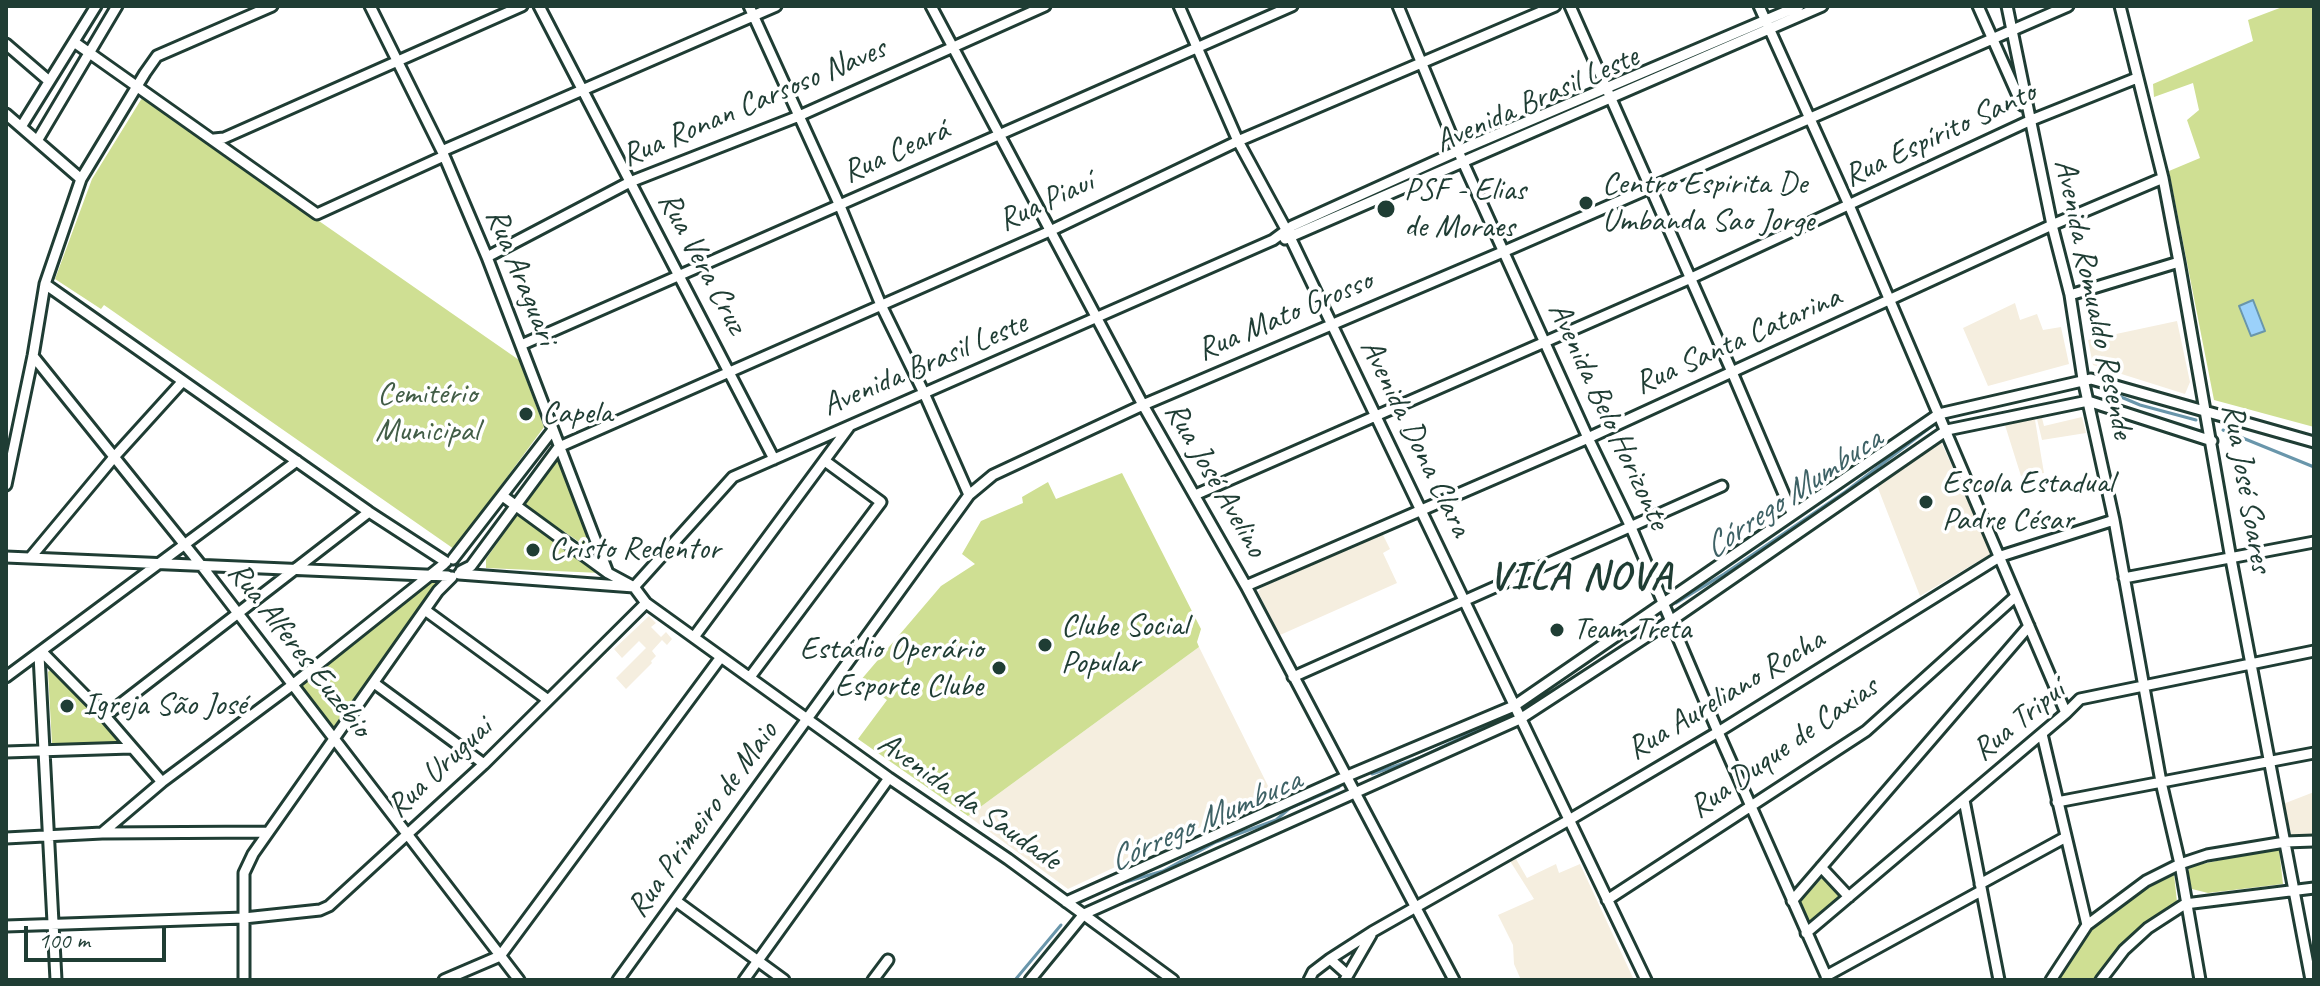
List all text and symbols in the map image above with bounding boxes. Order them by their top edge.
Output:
street label: Rua Ronan Carsoso Naves [616,30,892,176]
street label: Avenida Brasil Leste [1429,38,1645,162]
street label: Rua Espírito Santo [1838,74,2042,196]
street label: Rua Ceará [837,112,955,192]
street label: Avenida Romualdo Resende [2045,156,2141,442]
street label: Rua Piauí [992,163,1100,241]
place label: Centro Espirita De Umbanda Sao Jorge [1602,166,1814,241]
place label: PSF - Elias de Moraes [1404,172,1526,247]
street label: Rua Vera Cruz [649,186,755,340]
marker: Centro Espirita De Umbanda Sao Jorge [1577,194,1595,212]
marker: PSF - Elias de Moraes [1375,198,1397,220]
street label: Rua Araguari [476,203,566,351]
street label: Rua Mato Grosso [1192,262,1378,370]
street label: Rua Santa Catarina [1629,278,1847,404]
street label: Avenida Belo Horizonte [1539,296,1677,536]
street label: Avenida Brasil Leste [817,305,1033,425]
street label: Avenida Dona Clara [1351,333,1479,543]
park label: Cemitério Municipal [375,376,479,451]
place label: Capela [542,395,612,433]
street label: Rua José Avelino [1155,396,1275,564]
street label: Rua José Soares [2212,401,2280,575]
marker: Capela [517,405,535,423]
water label: Córrego Mumbuca [1696,420,1890,568]
place label: Escola Estadual Padre César [1942,465,2114,540]
marker: Escola Estadual Padre César [1917,493,1935,511]
place label: Cristo Redentor [549,531,720,569]
marker: Cristo Redentor [524,541,542,559]
district label: VILA NOVA [1489,554,1673,602]
street label: Rua Alferes Euzébio [219,555,379,745]
place label: Clube Social Popular [1061,608,1188,683]
place label: Team Treta [1573,611,1691,649]
marker: Team Treta [1548,621,1566,639]
street label: Rua Aureliano Rocha [1620,621,1832,769]
place label: Estádio Operário Esporte Clube [800,631,983,706]
marker: Clube Social Popular [1036,636,1054,654]
marker: Estádio Operário Esporte Clube [990,659,1008,677]
street label: Rua Duque de Caxias [1682,669,1886,827]
street label: Rua Tripuí [1965,672,2073,770]
place label: Igreja São José [83,687,247,725]
marker: Igreja São José [58,697,76,715]
street label: Rua Uruguai [379,710,501,826]
street label: Rua Primeiro de Maio [619,715,787,925]
street label: Avenida da Saudade [870,725,1068,879]
water label: Córrego Mumbuca [1103,761,1307,881]
scale bar [28,910,170,960]
text: 100 m [38,925,90,955]

